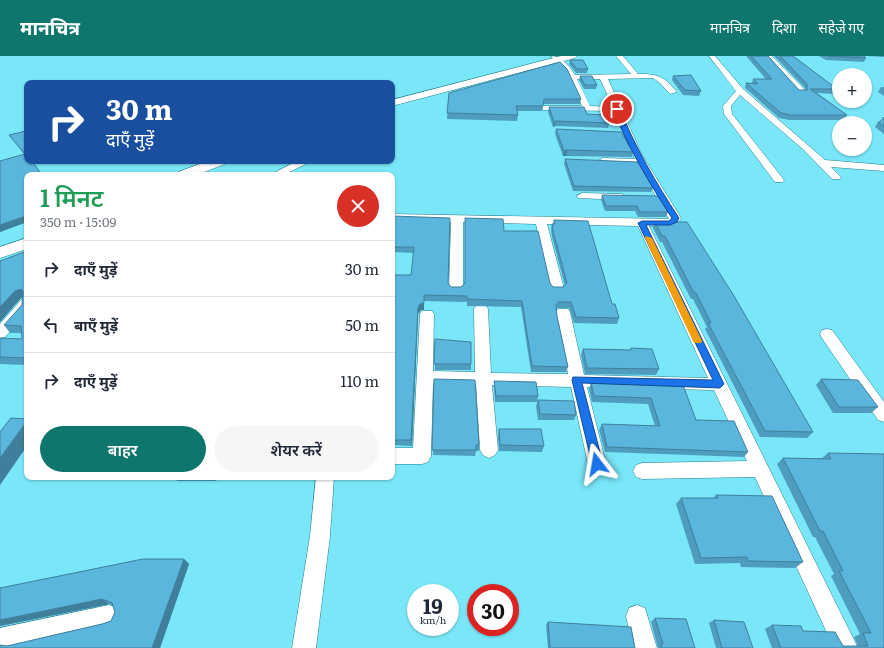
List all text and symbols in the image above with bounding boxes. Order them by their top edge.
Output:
text: मानचित्र [20,13,80,41]
text: मानचित्र [710,17,750,37]
text: दिशा [772,17,796,37]
text: सहेजे गए [818,17,864,37]
map controls [832,68,872,156]
button: + [832,68,872,108]
text: 30 m [106,87,172,129]
pin [600,92,634,126]
icon: right [40,96,92,148]
icon: arrive [606,98,628,120]
button: − [832,116,872,156]
text: दाएँ मुड़ें [106,125,154,152]
text: 1 मिनट [40,179,103,214]
button: close [337,185,379,227]
text: 350 m · 15:09 [40,212,116,231]
text: दाएँ मुड़ें [74,257,117,280]
text: 30 m [345,257,379,280]
icon: right [40,258,62,280]
text: बाएँ मुड़ें [74,313,118,336]
text: 50 m [345,313,379,336]
icon: left [40,314,62,336]
text: दाएँ मुड़ें [74,369,117,392]
text: 110 m [341,369,379,392]
icon: right [40,370,62,392]
button: बाहर [40,426,206,472]
button: शेयर करें [214,426,379,472]
position arrow [576,443,618,485]
speed limit sign: 30 [467,584,519,636]
text: 19 [423,590,443,620]
text: km/h [420,612,446,627]

